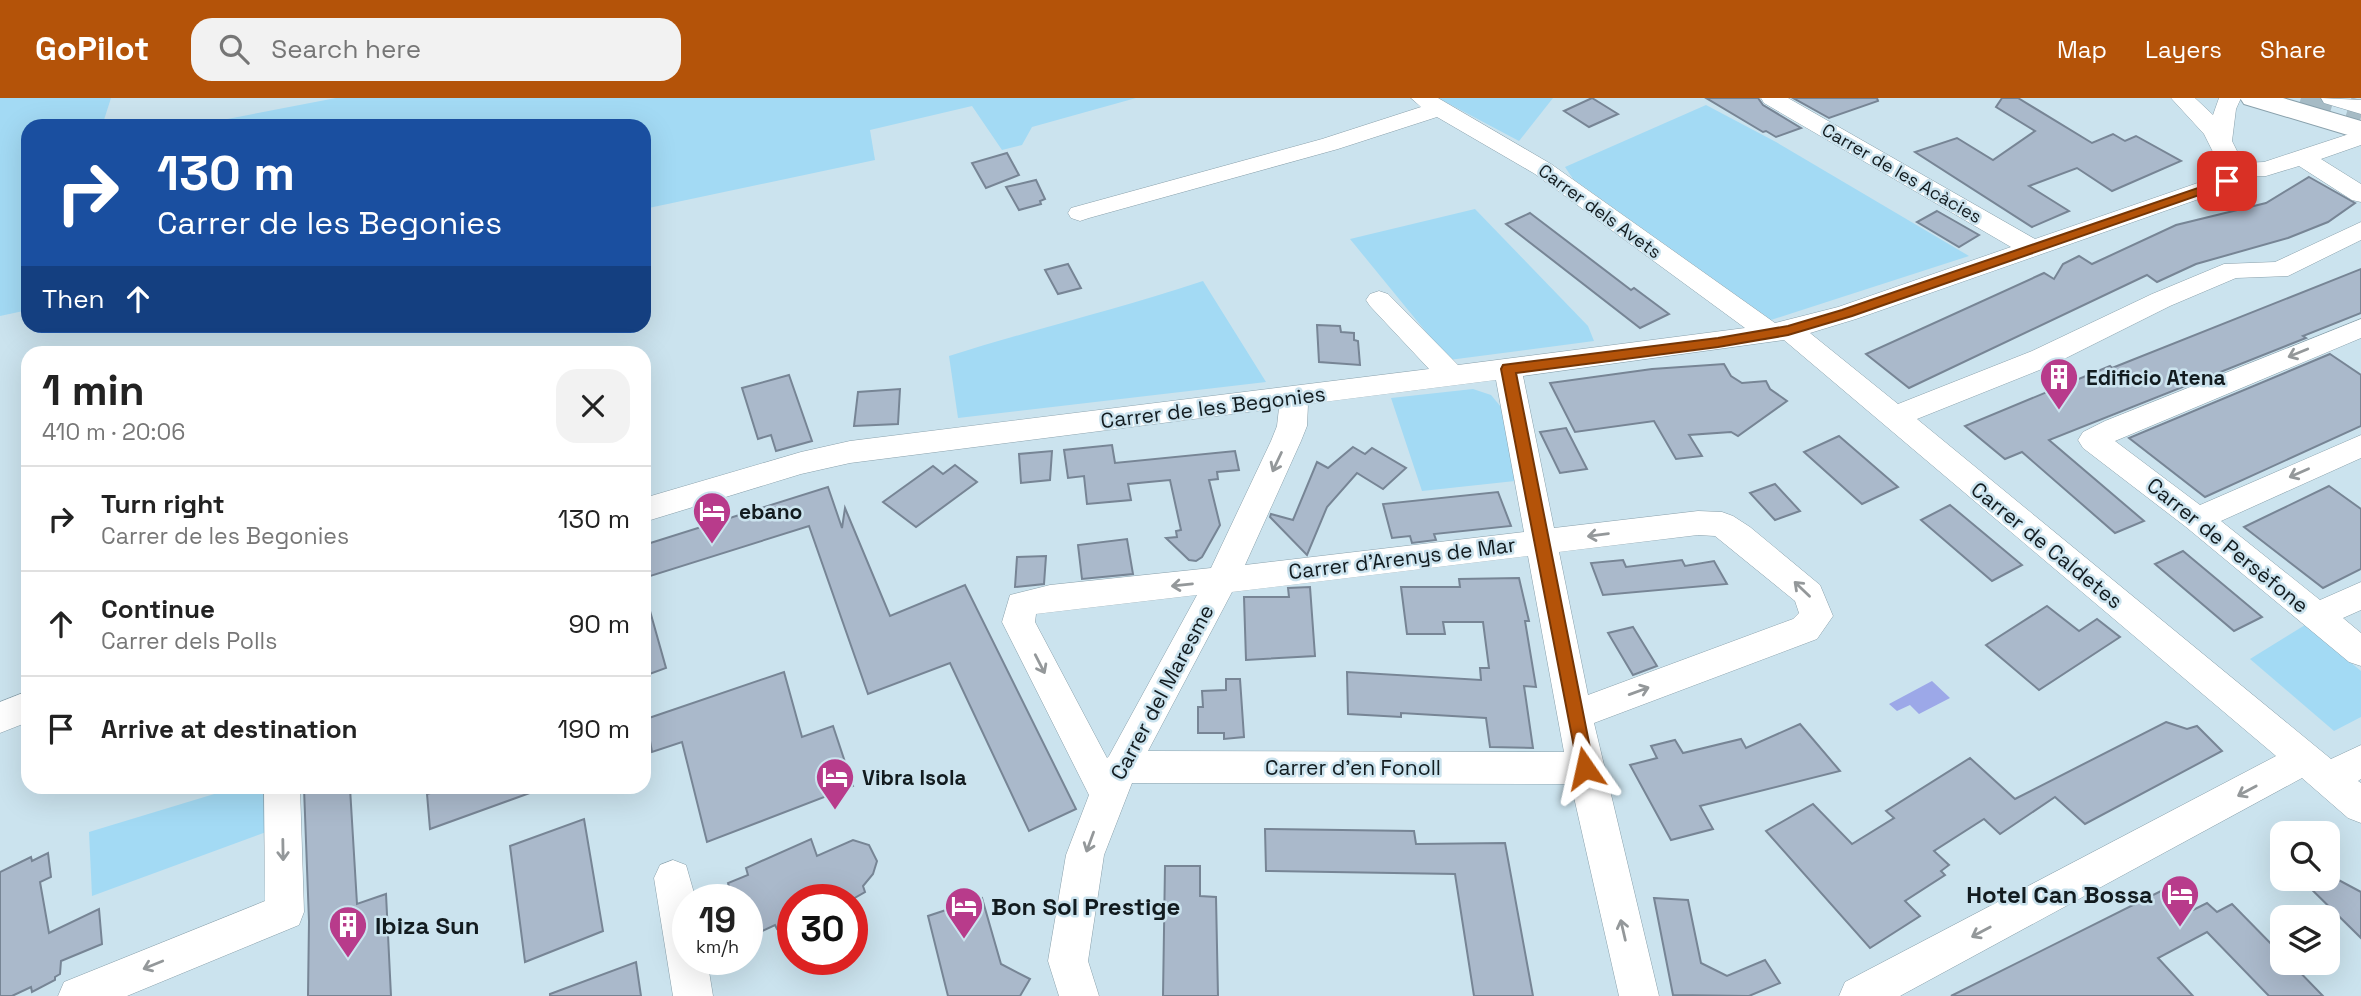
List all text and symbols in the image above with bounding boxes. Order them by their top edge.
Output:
search box [191,18,681,81]
text: GoPilot [35,28,149,70]
icon: search [215,30,253,68]
text: Search here [271,32,421,66]
text: Map [2057,34,2107,65]
text: Layers [2145,34,2222,65]
text: Share [2260,34,2326,65]
street label: Carrer de les Acàcies [1818,118,1986,228]
text: 130 m [157,142,295,204]
icon: right [42,147,133,238]
pin [2197,151,2257,211]
street label: Carrer dels Avets [1534,159,1666,263]
icon: arrive [2208,162,2246,200]
text: Carrer de les Begonies [157,203,502,243]
icon: ahead [119,280,157,318]
text: Then [42,282,105,316]
one-way arrow [2287,348,2309,361]
building icon: Edificio Atena [2038,356,2080,411]
text: 1 min [42,364,145,417]
place label: Edificio Atena [2086,364,2226,391]
button: close [556,369,630,443]
street label: Carrer de les Begonies [1099,380,1327,434]
text: 410 m · 20:06 [42,417,185,447]
one-way arrow [1269,452,1282,473]
one-way arrow [2288,467,2310,480]
street label: Carrer de Persèfone [2142,471,2314,619]
street label: Carrer de Caldetes [1966,476,2128,614]
text: Turn right [101,487,225,521]
hotel icon: ebano [691,490,733,545]
place label: ebano [739,498,802,525]
icon: right [42,500,80,538]
text: 130 m [558,502,630,536]
text: Carrer de les Begonies [101,521,349,551]
one-way arrow [1587,528,1610,541]
street label: Carrer d'Arenys de Mar [1287,531,1517,585]
one-way arrow [1171,578,1194,591]
one-way arrow [1793,581,1811,598]
text: Continue [101,592,215,626]
street label: Carrer del Maresme [1104,600,1220,784]
icon: ahead [42,605,80,643]
text: 90 m [568,607,630,641]
text: Carrer dels Polls [101,626,277,656]
one-way arrow [1033,653,1047,674]
one-way arrow [1627,683,1649,696]
icon: arrive [42,710,80,748]
text: Arrive at destination [101,712,358,746]
text: 190 m [558,712,630,746]
position arrow [1548,731,1622,805]
street label: Carrer d'en Fonoll [1265,754,1441,781]
hotel icon: Vibra Isola [814,756,856,811]
place label: Vibra Isola [862,764,967,791]
one-way arrow [2237,784,2257,798]
map controls [2270,821,2340,975]
button: search [2270,821,2340,891]
one-way arrow [1083,831,1095,853]
one-way arrow [277,838,290,861]
hotel icon: Hotel Can Bossa [2159,873,2201,928]
place label: Hotel Can Bossa [1966,879,2153,910]
speed limit sign: 30 [777,884,868,975]
hotel icon: Bon Sol Prestige [943,885,985,940]
place label: Bon Sol Prestige [991,891,1180,922]
text: 19 [699,898,736,942]
building icon: Ibiza Sun [327,904,369,959]
button: layers [2270,905,2340,975]
place label: Ibiza Sun [375,910,480,941]
one-way arrow [1616,919,1629,941]
one-way arrow [1971,925,1991,939]
text: km/h [696,935,739,958]
one-way arrow [143,959,165,972]

